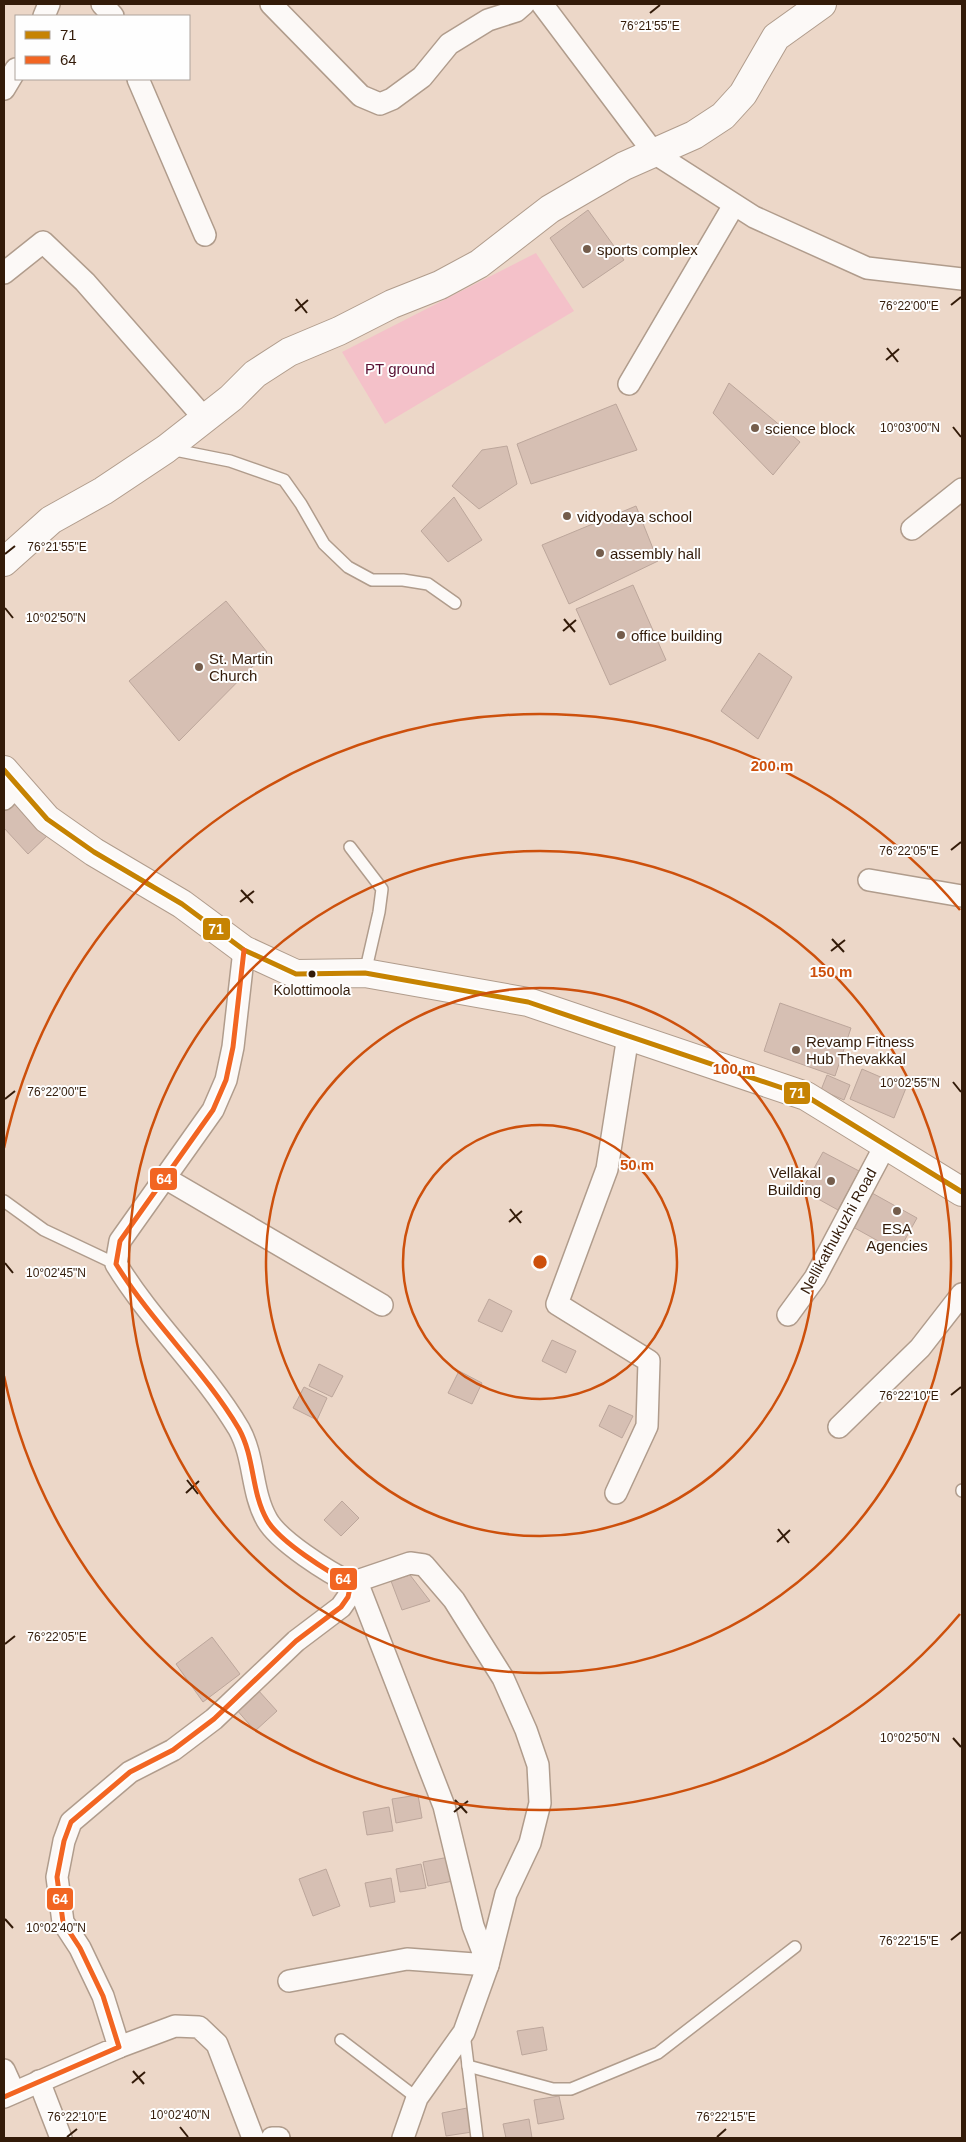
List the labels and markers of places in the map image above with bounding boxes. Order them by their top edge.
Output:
place label: sports complex [597,241,698,258]
marker: sports complex [581,243,593,255]
place label: science block [765,420,856,437]
marker: science block [749,422,761,434]
place label: vidyodaya school [577,508,692,525]
marker: vidyodaya school [561,510,573,522]
place label: assembly hall [610,545,701,562]
marker: assembly hall [594,547,606,559]
place label: office building [631,627,722,644]
marker: office building [615,629,627,641]
place label: St. Martin Church [209,650,273,684]
marker: St. Martin Church [193,661,205,673]
marker: Kolottimoola [307,969,317,979]
place label: Kolottimoola [273,982,351,998]
place label: Revamp Fitness Hub Thevakkal [806,1033,914,1067]
marker: Revamp Fitness Hub Thevakkal [790,1044,802,1056]
place label: Vellakal Building [768,1164,821,1198]
marker: Vellakal Building [825,1175,837,1187]
marker: ESA Agencies [891,1205,903,1217]
place label: ESA Agencies [866,1220,928,1254]
centre of rings [531,1253,549,1271]

